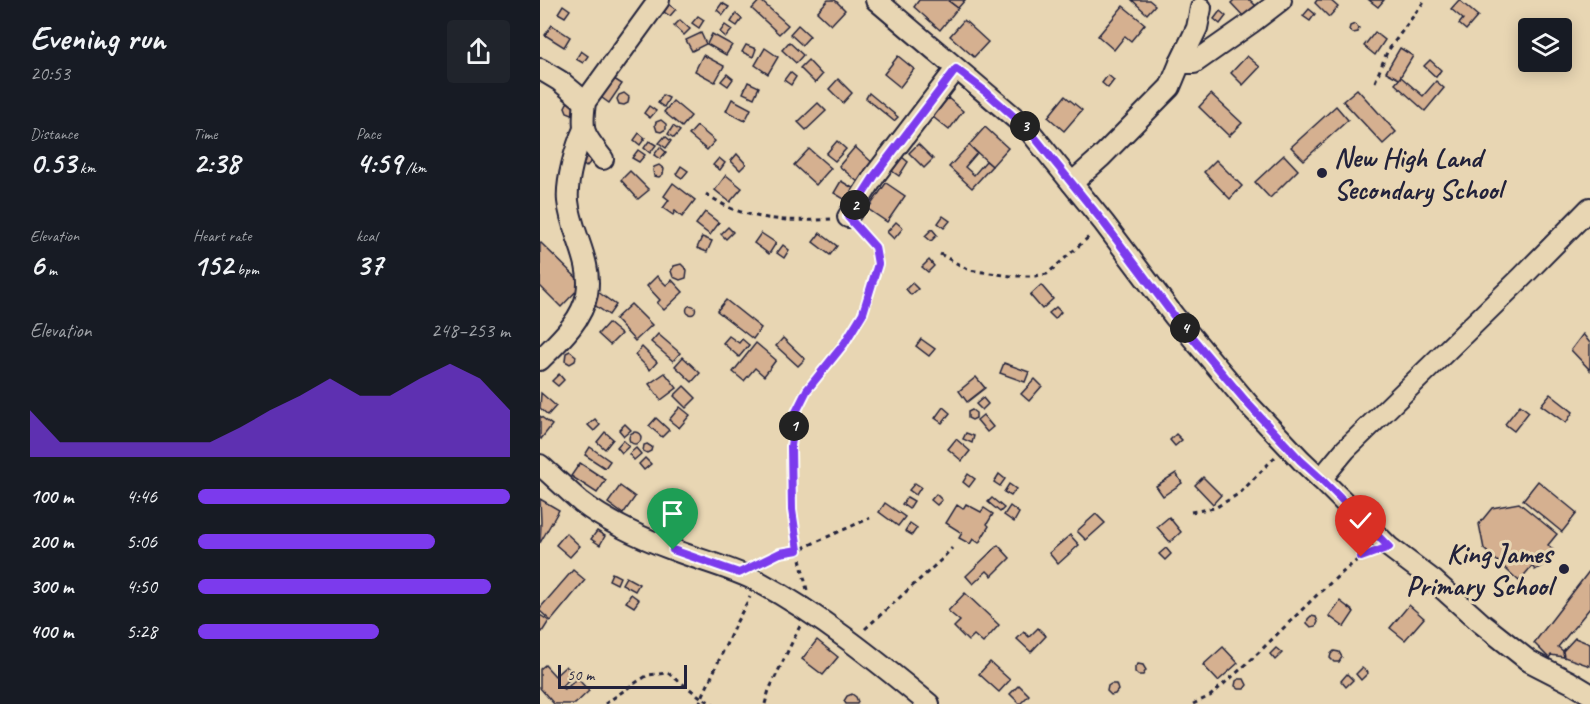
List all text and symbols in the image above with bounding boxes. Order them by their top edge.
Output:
text: Evening run [30,17,165,59]
map controls [1518,18,1572,72]
button: layers [1518,18,1572,72]
button: share [447,20,510,83]
text: 20:53 [30,61,70,86]
pin: 3 [1010,111,1040,141]
text: 3 [1021,116,1029,136]
text: Distance [30,124,78,144]
text: Time [193,124,217,144]
text: Pace [356,124,381,144]
place label: New High Land Secondary School [1334,140,1507,208]
text: 0.53 [30,144,76,182]
text: 2:38 [193,144,239,182]
text: 4:59 [356,144,402,182]
text: km [76,158,95,178]
text: /km [402,158,426,178]
marker: New High Land Secondary School [1315,166,1329,180]
pin: 2 [840,190,870,220]
text: 2 [851,195,859,215]
text: Elevation [30,226,79,246]
text: Heart rate [193,226,251,246]
text: kcal [356,226,377,246]
text: 6 [30,246,44,284]
text: 152 [193,246,233,284]
text: 37 [356,246,383,284]
text: m [44,260,57,280]
text: bpm [233,260,259,280]
pin: 4 [1170,313,1200,343]
text: Elevation [30,318,92,343]
text: 248–253 m [431,318,510,343]
text: 4 [1181,318,1189,338]
pin: 1 [779,411,809,441]
text: 1 [790,416,798,436]
text: 100 m [30,484,73,509]
text: 4:46 [126,484,157,509]
pin [647,488,698,550]
pin [1335,495,1386,557]
icon: arrive [656,497,689,530]
icon: check [1344,504,1377,537]
text: 200 m [30,529,73,554]
text: 5:06 [126,529,157,554]
place label: King James Primary School [1406,536,1558,603]
marker: King James Primary School [1557,562,1571,576]
text: 300 m [30,574,73,599]
text: 4:50 [126,574,157,599]
text: 400 m [30,619,73,644]
text: 5:28 [126,619,157,644]
scale bar [558,662,687,690]
text: 50 m [567,665,594,685]

